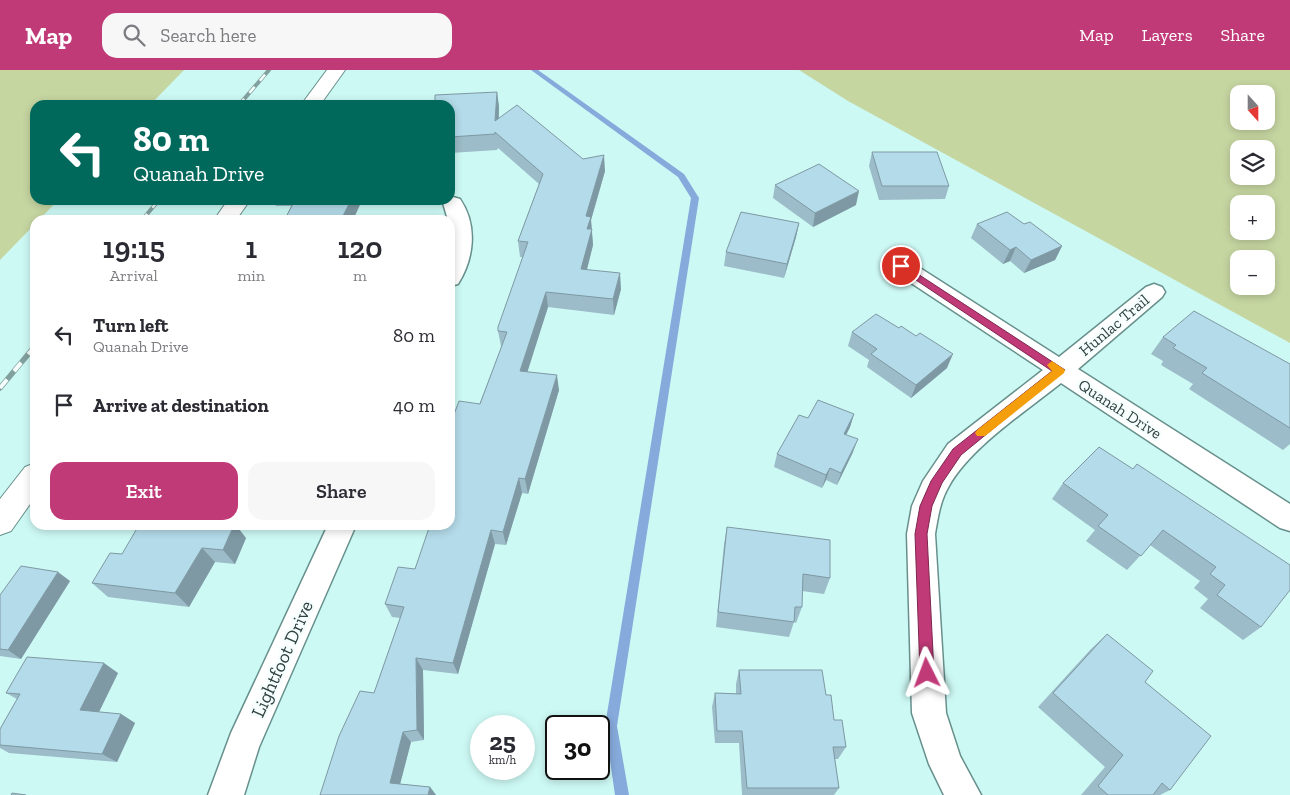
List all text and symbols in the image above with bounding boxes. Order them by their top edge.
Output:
search box [102,13,452,58]
text: Map [25,21,72,50]
icon: search [120,21,148,49]
text: Search here [160,24,257,47]
text: Map [1079,24,1114,46]
text: Layers [1142,24,1193,46]
text: Share [1221,24,1265,46]
north arrow [1230,85,1275,130]
map controls [1230,85,1275,295]
text: 80 m [133,118,209,160]
icon: left [50,120,115,185]
button: layers [1230,140,1275,185]
text: Quanah Drive [133,160,264,187]
button: + [1230,195,1275,240]
text: 19:15 [102,230,165,266]
text: 1 [245,230,257,266]
text: 120 [337,230,383,266]
pin [880,245,922,287]
button: − [1230,250,1275,295]
icon: arrive [887,252,915,280]
text: Arrival [110,266,158,285]
text: min [238,266,265,285]
text: m [353,266,367,285]
street label: Hunlac Trail [1075,290,1153,360]
text: Turn left [93,314,168,337]
icon: left [50,321,78,349]
text: 80 m [393,324,435,347]
text: Quanah Drive [93,337,188,356]
street label: Quanah Drive [1075,375,1165,443]
icon: arrive [50,391,78,419]
text: Arrive at destination [93,394,269,417]
text: 40 m [393,394,435,417]
button: Exit [50,462,238,520]
button: Share [248,462,435,520]
street label: Lightfoot Drive [246,597,318,721]
position arrow [900,646,952,698]
speed limit sign: 30 [545,715,610,780]
text: 25 [489,726,516,756]
text: km/h [489,753,516,767]

